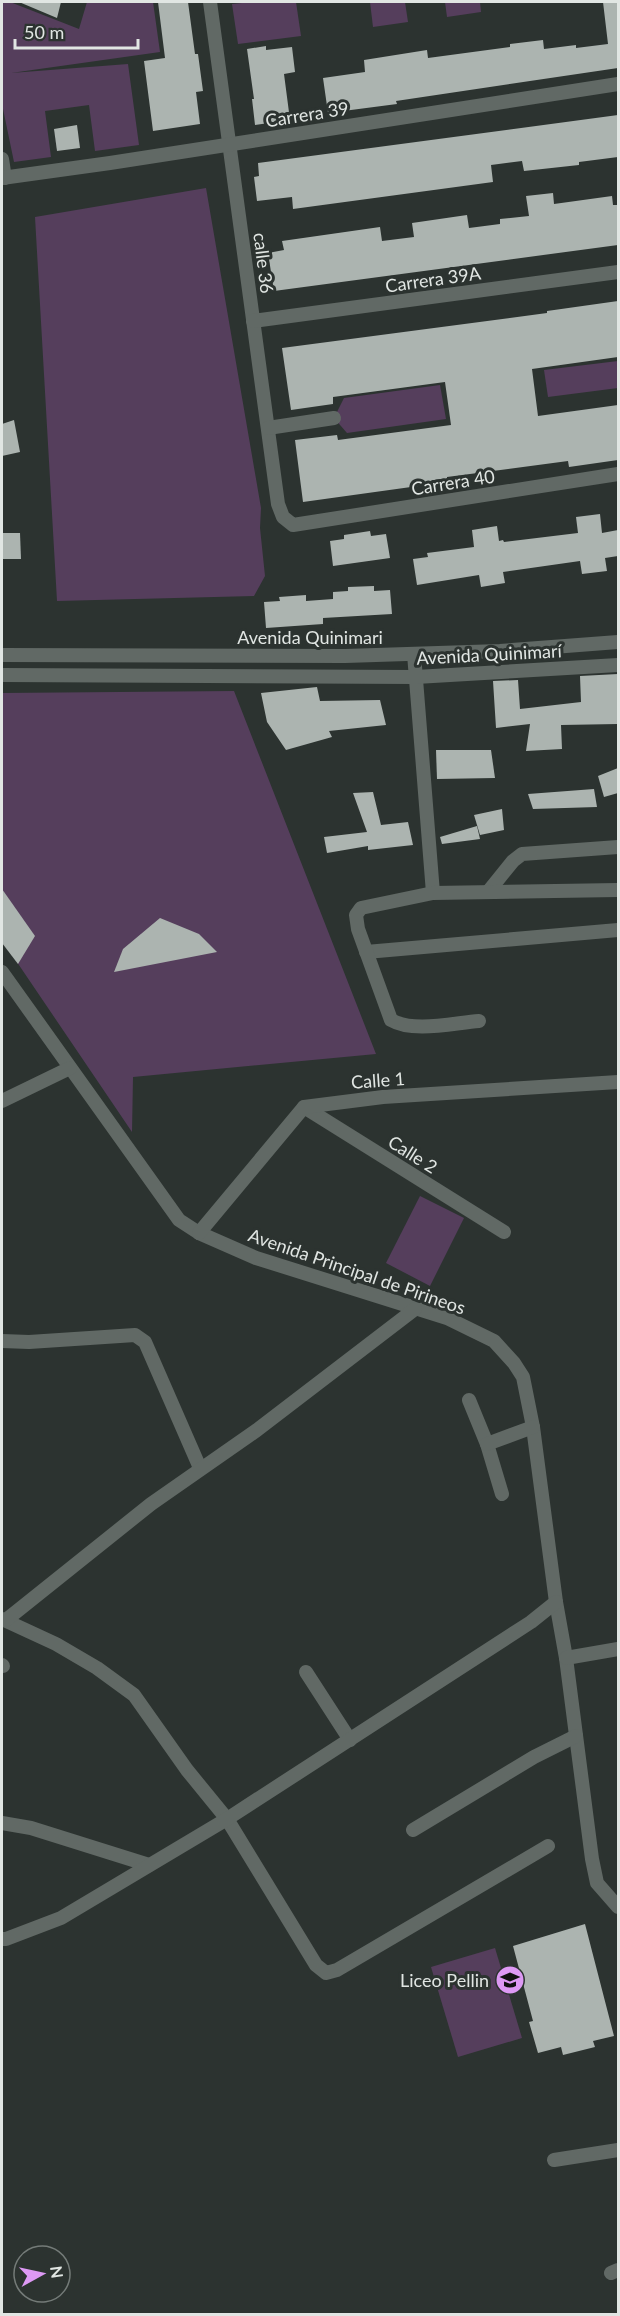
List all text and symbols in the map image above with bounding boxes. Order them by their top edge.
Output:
scale bar [15,12,138,50]
text: 50 m [24,21,64,43]
street label: Carrera 39 [264,97,350,131]
street label: calle 36 [249,231,279,295]
street label: Carrera 39A [384,261,483,297]
street label: Carrera 40 [410,465,496,499]
street label: Avenida Quinimari [237,626,383,648]
street label: Avenida Quinimarí [416,639,563,669]
street label: Calle 1 [350,1067,406,1093]
street label: Calle 2 [384,1130,442,1178]
street label: Avenida Principal de Pirineos [246,1223,469,1319]
school or university icon: Liceo Pellin [494,1964,526,1996]
place label: Liceo Pellin [400,1969,489,1991]
north arrow [12,2244,72,2304]
text: N [47,2264,68,2279]

